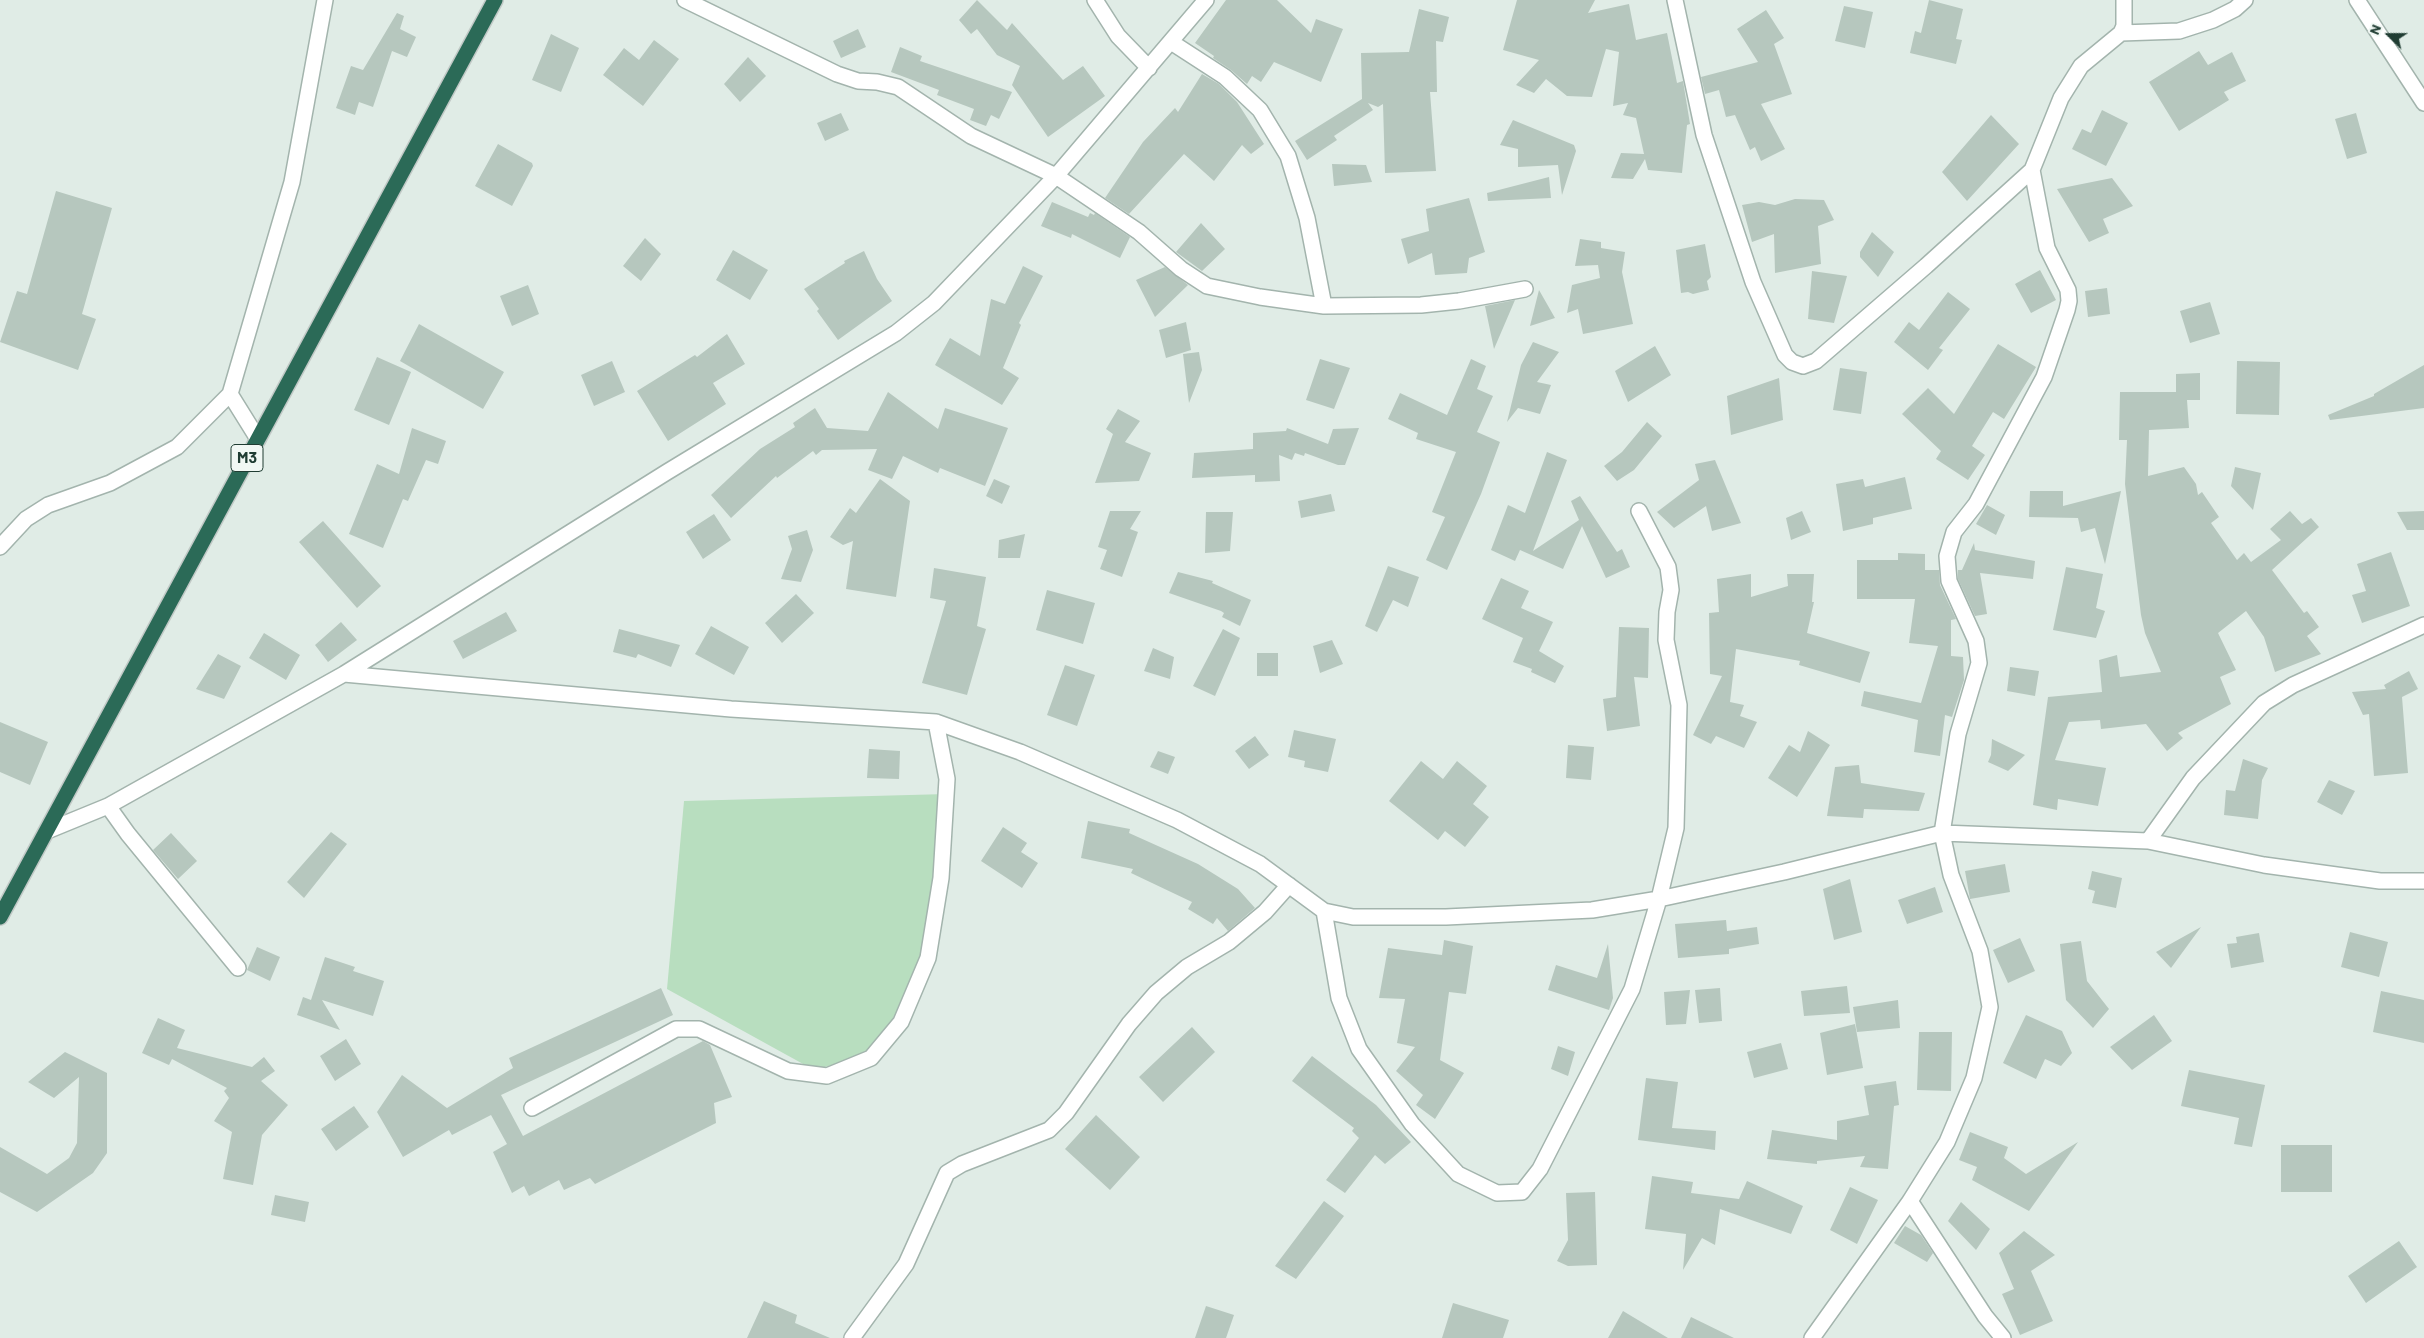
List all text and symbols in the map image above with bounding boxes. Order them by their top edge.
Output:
north arrow [2364,10,2414,60]
text: N [2365,22,2384,37]
road number: M3 [231,444,263,472]

